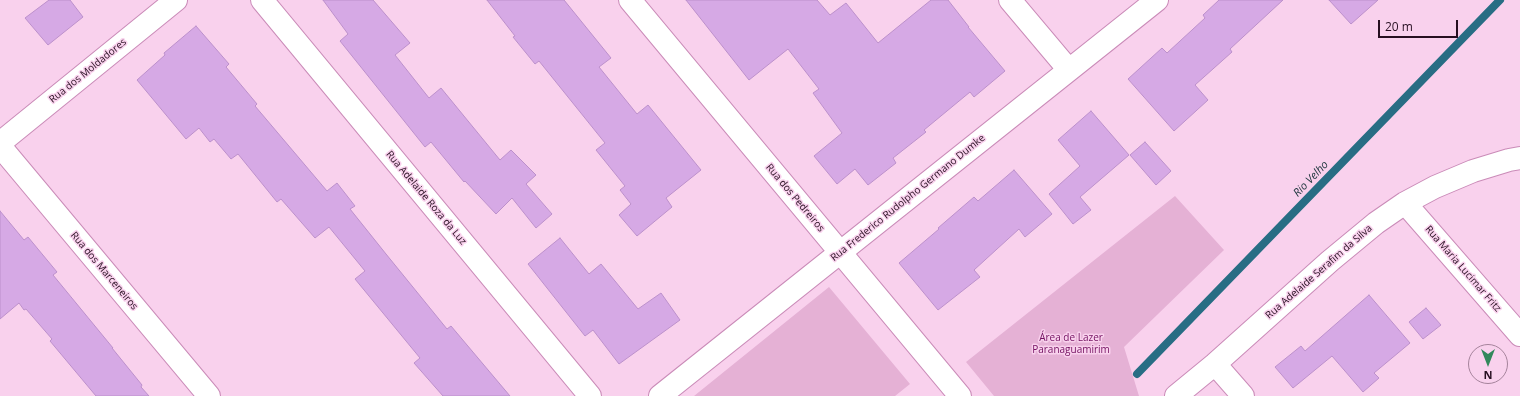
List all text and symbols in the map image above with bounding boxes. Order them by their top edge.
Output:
scale bar [1380,12,1460,38]
text: 20 m [1385,18,1413,35]
street label: Rua dos Moldadores [47,36,129,106]
street label: Rua Frederico Rudolpho Germano Dumke [828,132,988,264]
street label: Rua Adelaide Roza da Luz [383,149,469,247]
water label: Rio Velho [1291,158,1331,200]
street label: Rua dos Pedreiros [763,162,827,234]
street label: Rua Adelaide Serafim da Silva [1263,222,1375,322]
street label: Rua Maria Lucimar Fritz [1422,224,1504,314]
street label: Rua dos Marceneiros [68,230,140,312]
park label: Área de Lazer Paranaguamirim [1032,332,1110,356]
north arrow [1468,344,1508,384]
text: N [1484,368,1492,383]

